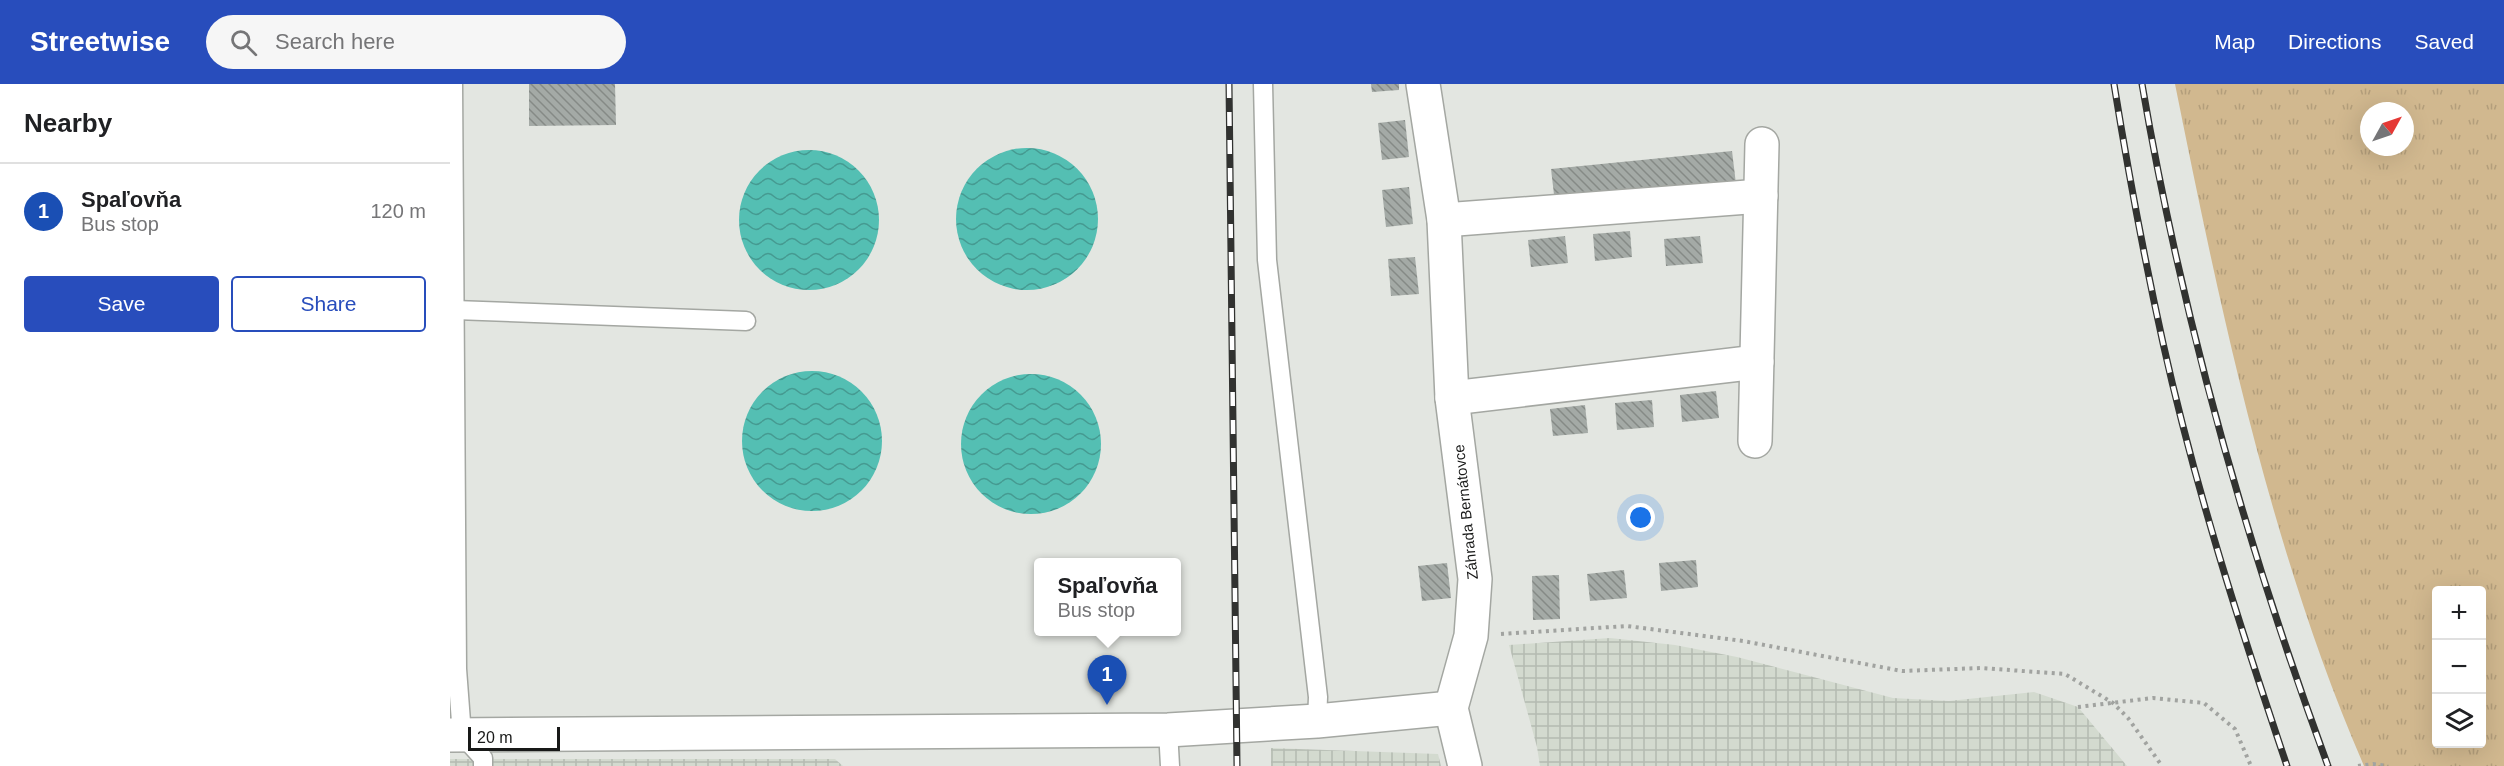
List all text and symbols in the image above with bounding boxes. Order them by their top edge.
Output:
search box [206,15,626,69]
text: Streetwise [30,26,170,57]
icon: search [227,26,260,59]
text: Search here [275,29,395,54]
text: Map [2214,30,2255,53]
text: Directions [2288,30,2381,53]
text: Saved [2414,30,2474,53]
north arrow [2360,102,2414,156]
text: Nearby [24,108,112,138]
text: Spaľovňa [81,187,181,212]
text: 1 [38,200,49,222]
text: 120 m [370,200,426,222]
text: Bus stop [81,213,159,235]
button: Save [24,276,219,332]
button: Share [231,276,426,332]
street label: Záhrada Bernátovce [1450,444,1481,581]
your location [1626,503,1655,532]
popup [1034,558,1181,636]
text: Spaľovňa [1057,573,1158,598]
map controls [2432,586,2486,748]
button: + [2432,586,2486,640]
text: Bus stop [1057,599,1135,621]
button: − [2432,640,2486,694]
pin: 1 [1088,656,1126,705]
button: layers [2432,694,2486,748]
scale bar [468,724,560,752]
text: 20 m [477,729,513,746]

